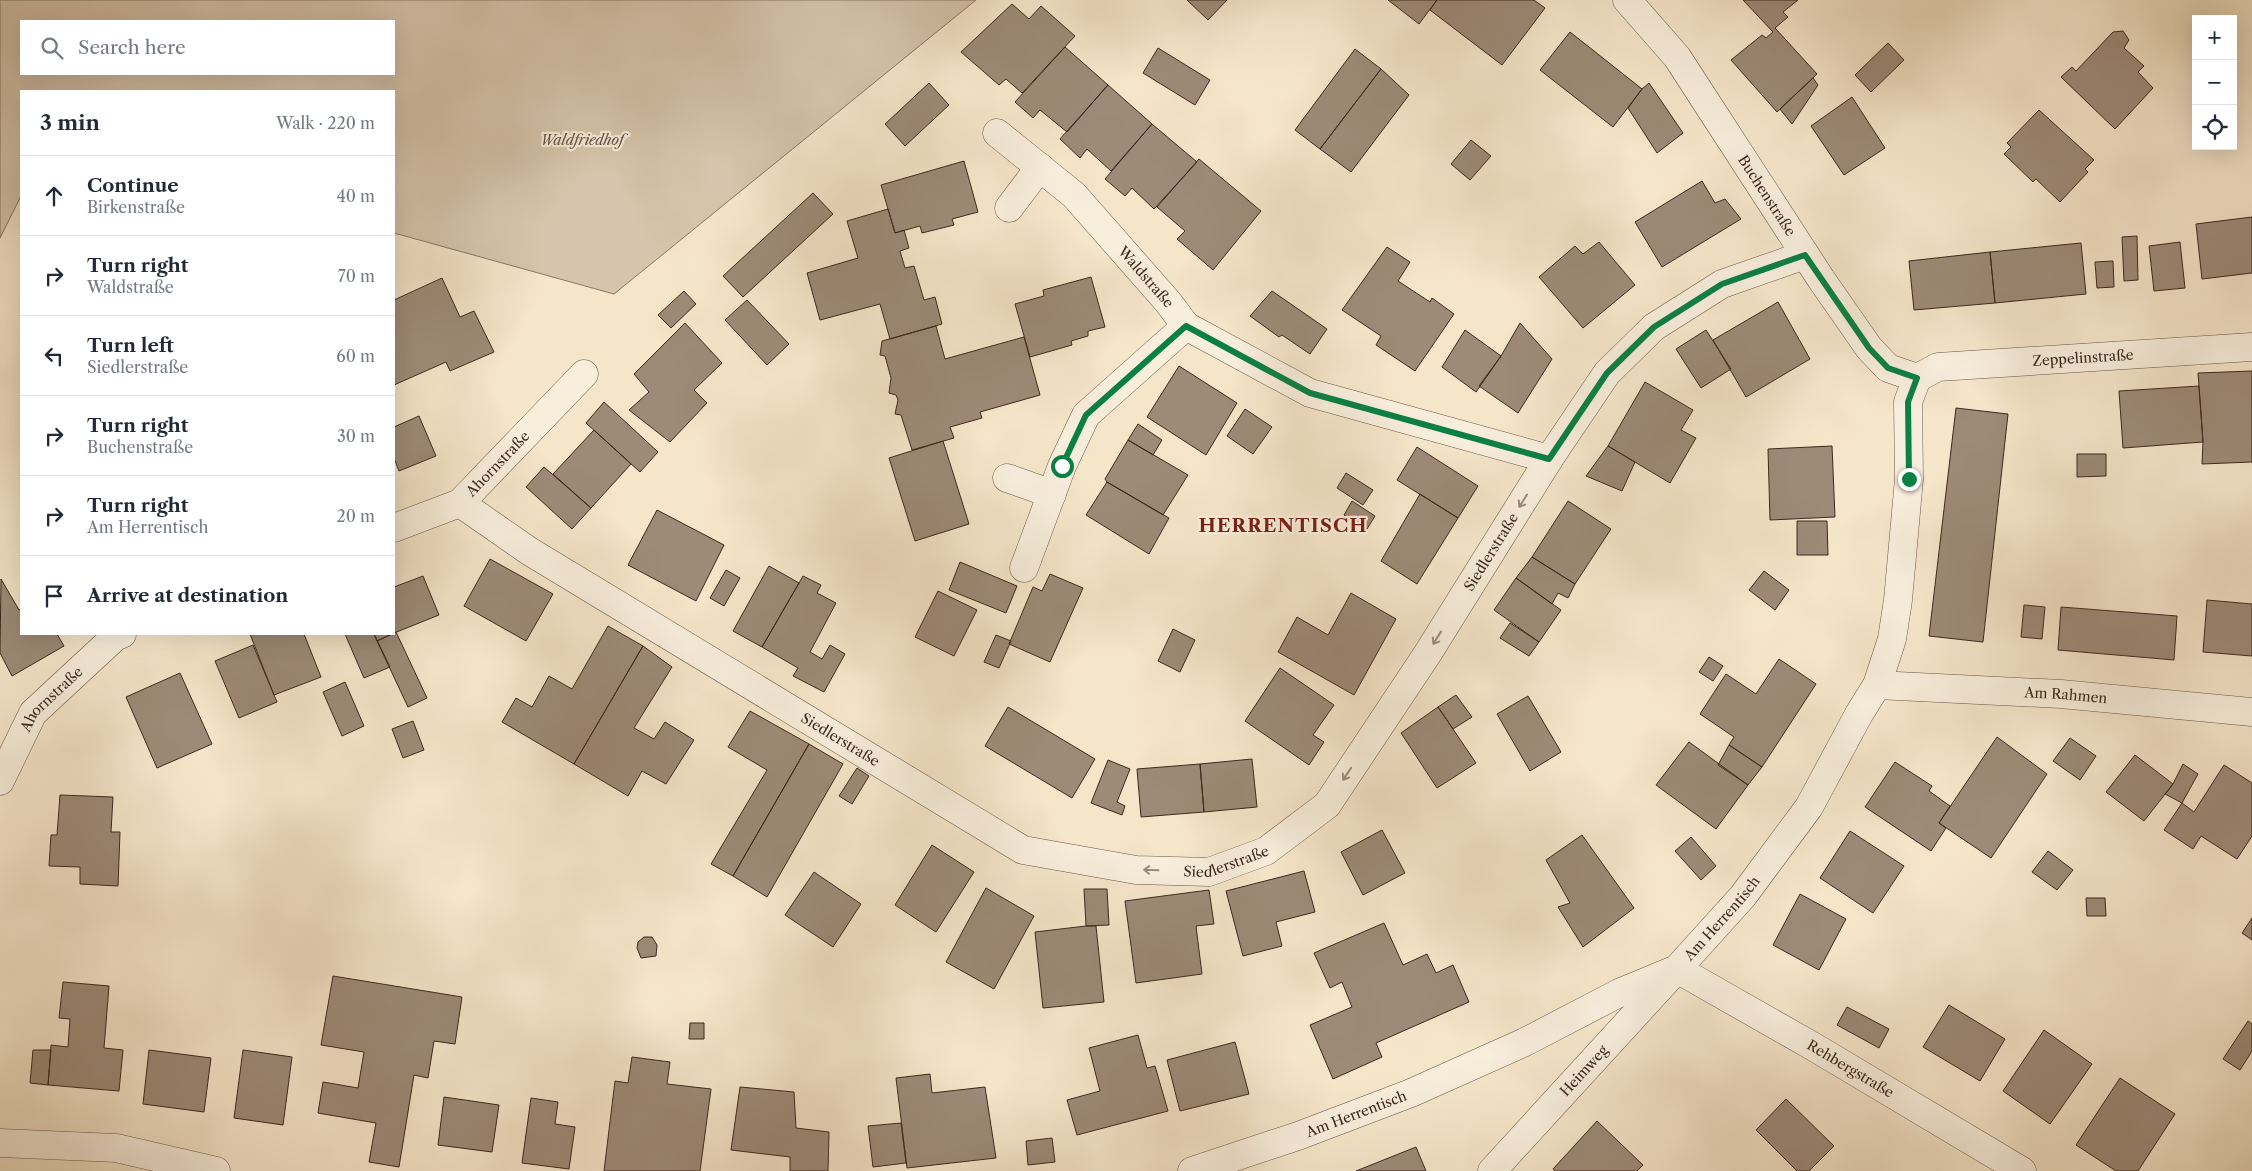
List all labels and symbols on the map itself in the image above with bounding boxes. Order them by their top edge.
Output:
park label: Waldfriedhof [541,131,629,149]
street label: Buchenstraße [1734,152,1800,240]
street label: Waldstraße [1114,242,1178,311]
street label: Zeppelinstraße [2032,346,2134,370]
street label: Ahornstraße [461,427,533,501]
route start [1051,455,1074,478]
route end [1898,468,1921,491]
one-way arrow [1518,493,1528,507]
street label: Siedlerstraße [1460,509,1522,594]
district label: HERRENTISCH [1198,514,1368,537]
one-way arrow [1431,631,1441,645]
street label: Ahornstraße [16,662,87,736]
street label: Am Rahmen [2023,683,2108,707]
street label: Siedlerstraße [798,709,883,770]
one-way arrow [1342,766,1352,780]
street label: Siedlerstraße [1183,842,1271,881]
one-way arrow [1143,865,1159,875]
street label: Am Herrentisch [1679,872,1764,965]
street label: Rehbergstraße [1804,1036,1897,1102]
street label: Heimweg [1556,1041,1612,1100]
street label: Am Herrentisch [1302,1086,1409,1142]

